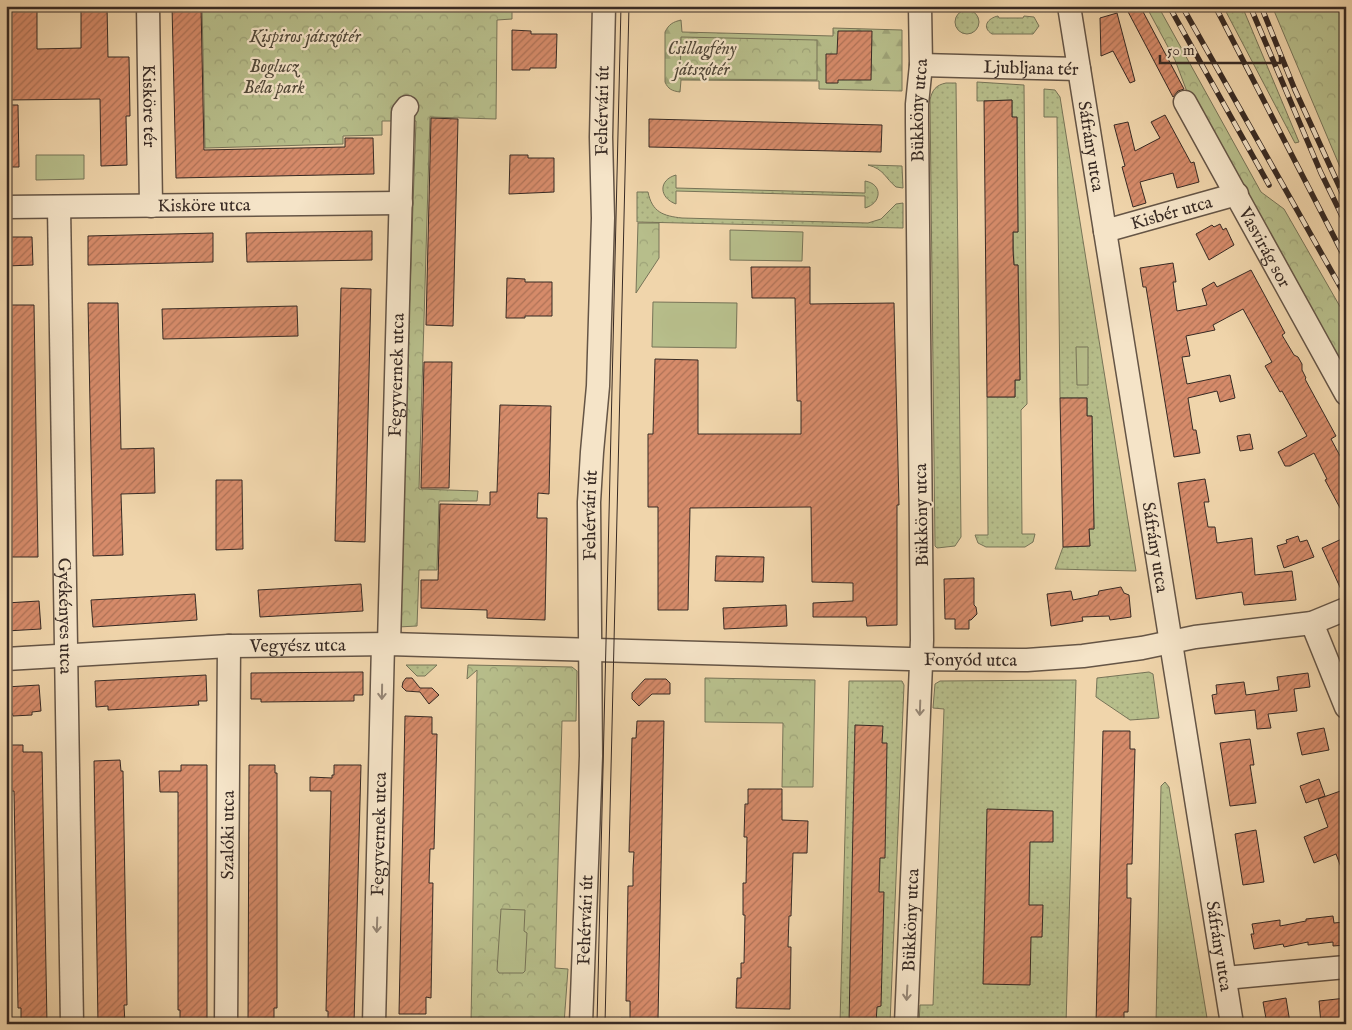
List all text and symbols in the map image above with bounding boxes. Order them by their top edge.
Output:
park label: Kispiros játszótér [248,26,361,49]
scale bar [1160,32,1280,64]
park label: Csillagfény játszótér [667,38,737,82]
text: 50 m [1167,41,1195,60]
park label: Boglucz Béla park [243,56,305,100]
street label: Ljubljana tér [983,57,1079,82]
street label: Bükköny utca [907,58,934,162]
street label: Kisköre tér [136,64,160,148]
street label: Fehérvári út [591,65,616,156]
street label: Sáfrány utca [1071,100,1109,194]
street label: Kisbér utca [1128,191,1215,236]
street label: Kisköre utca [157,195,251,218]
street label: Vasvirág sor [1232,203,1295,293]
street label: Fegyvernek utca [384,313,411,437]
street label: Bükköny utca [910,463,935,567]
street label: Fehérvári út [579,469,604,561]
street label: Sáfrány utca [1136,500,1173,594]
street label: Gyékényes utca [52,557,76,675]
street label: Vegyész utca [248,635,346,659]
street label: Fonyód utca [924,649,1017,673]
one-way arrow [377,684,387,700]
one-way arrow [915,700,925,716]
street label: Fegyvernek utca [367,772,393,896]
street label: Szalóki utca [217,790,241,880]
street label: Bükköny utca [898,868,925,972]
street label: Fehérvári út [573,874,600,966]
street label: Sáfrány utca [1199,899,1237,993]
one-way arrow [372,916,382,933]
one-way arrow [902,984,912,1001]

